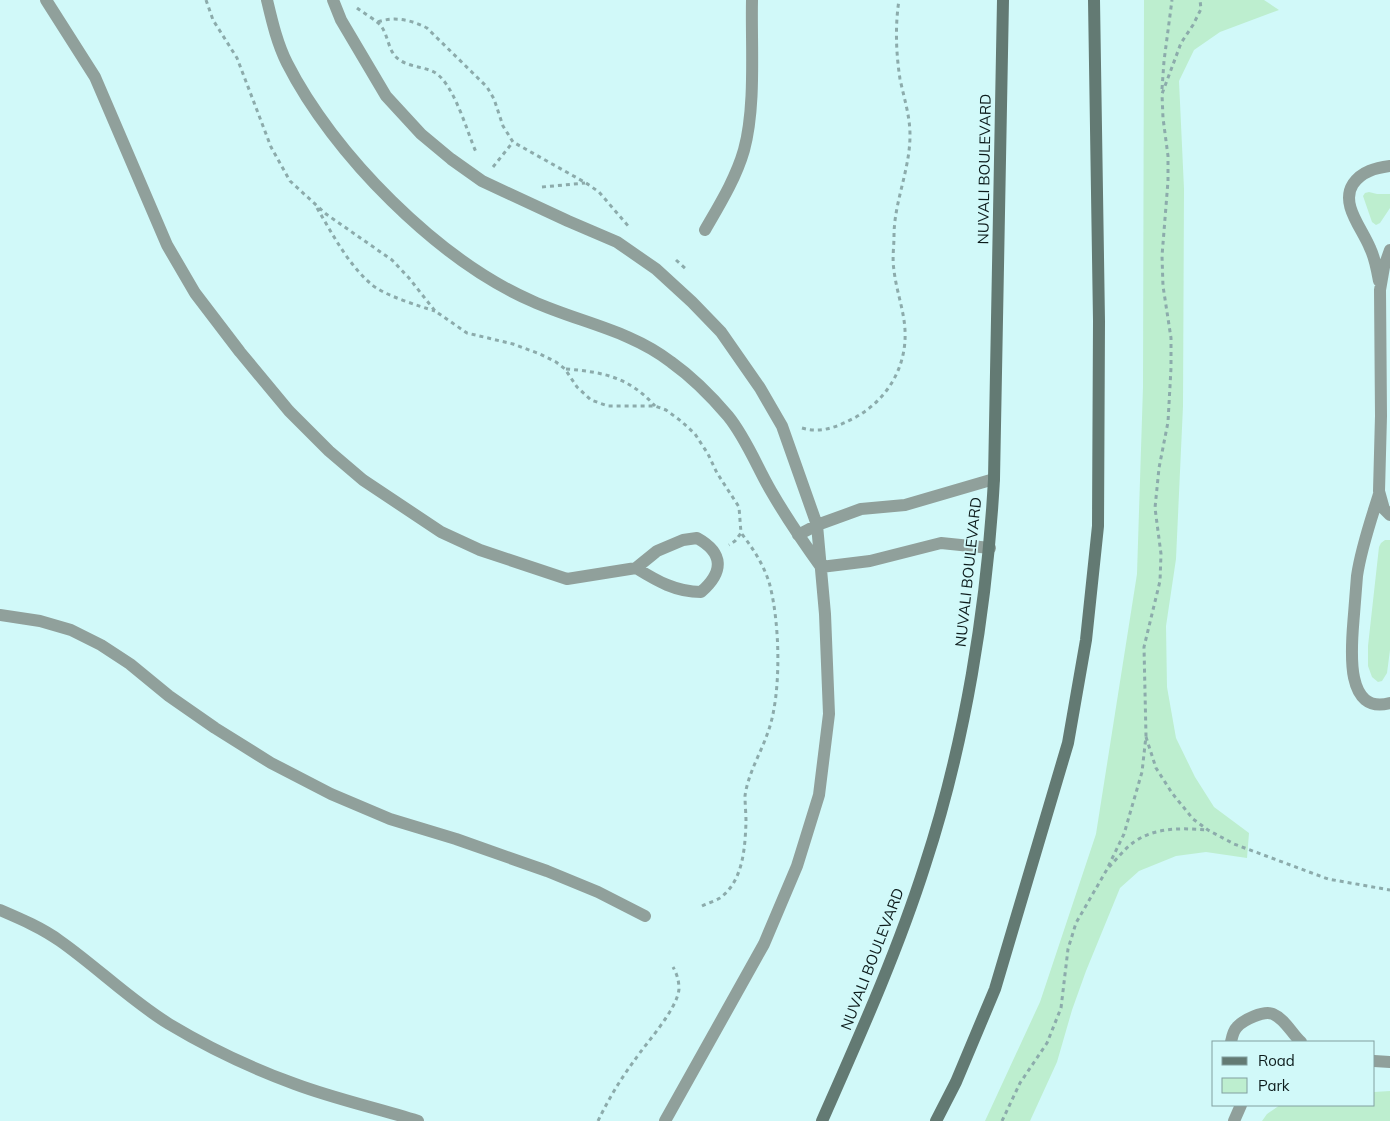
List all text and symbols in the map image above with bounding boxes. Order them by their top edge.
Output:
street label: NUVALI BOULEVARD [973,93,995,245]
street label: NUVALI BOULEVARD [951,496,985,648]
street label: NUVALI BOULEVARD [836,885,908,1033]
legend [1212,1041,1375,1106]
text: Road [1258,1051,1295,1070]
text: Park [1258,1076,1290,1095]

